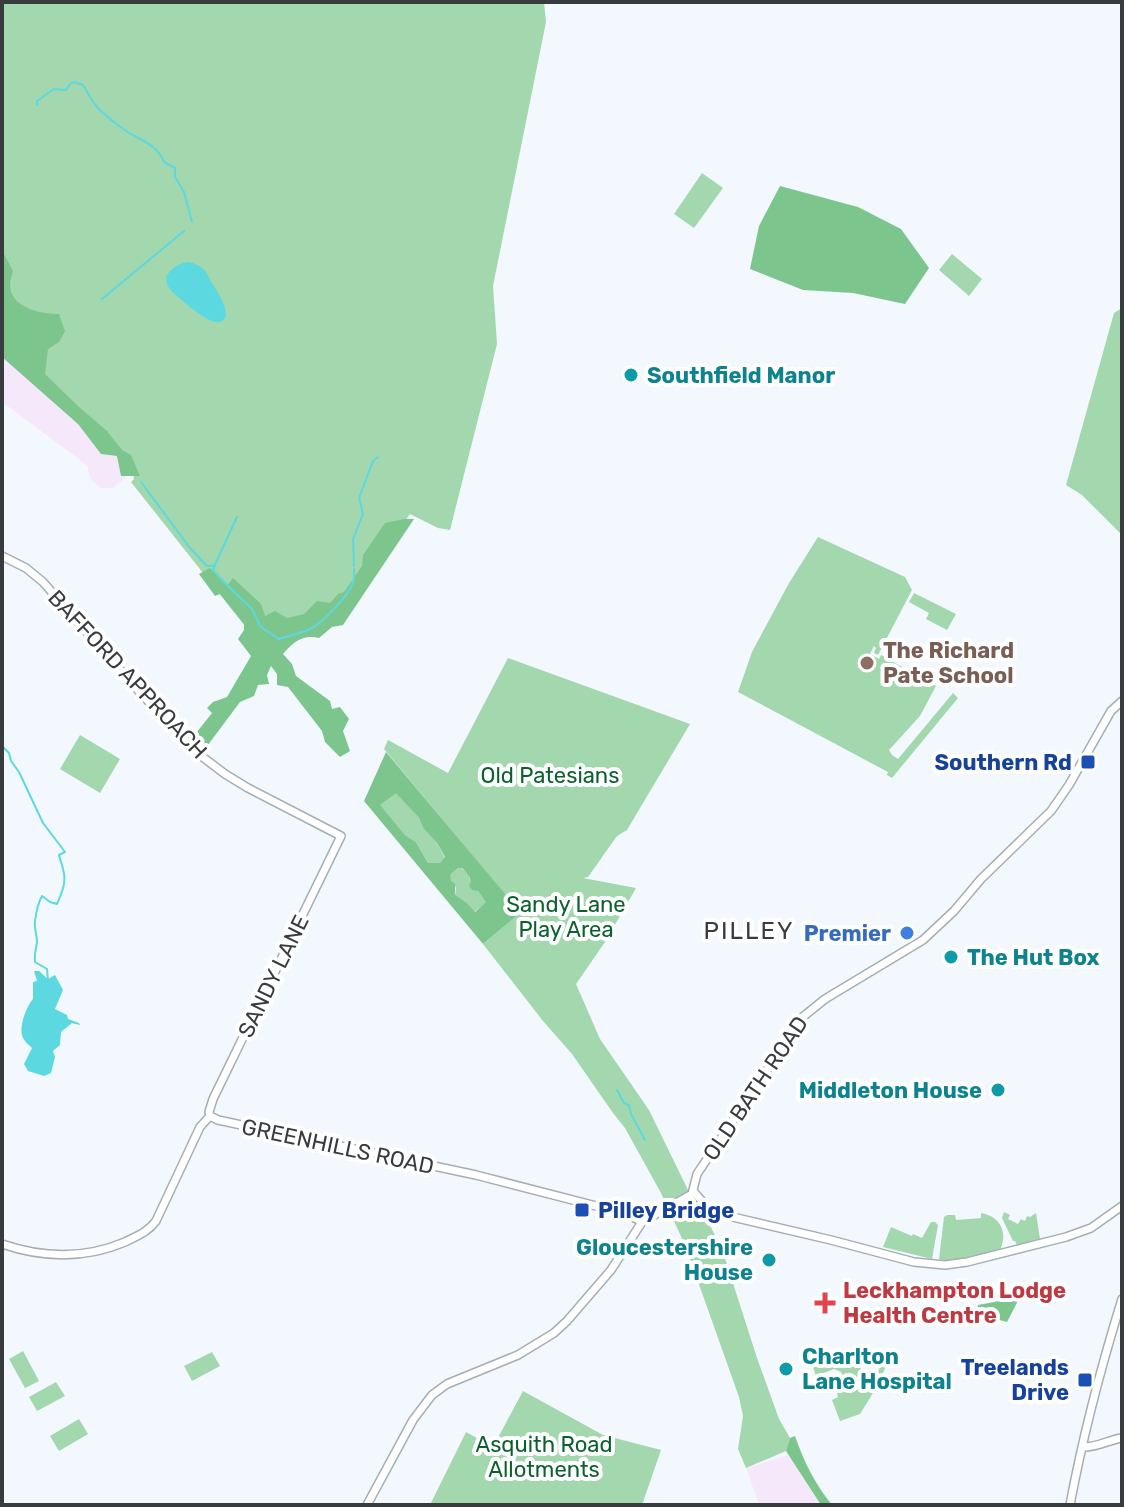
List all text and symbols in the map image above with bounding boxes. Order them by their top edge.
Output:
place label: Southfield Manor [647,362,835,389]
marker: Southfield Manor [622,366,640,384]
street label: BAFFORD APPROACH [42,584,213,764]
place label: The Richard Pate School [883,637,1014,689]
marker: The Richard Pate School [858,654,876,672]
place label: Southern Rd [934,749,1072,776]
marker: Southern Rd [1079,753,1097,771]
park label: Old Patesians [481,762,619,789]
park label: Sandy Lane Play Area [506,891,626,943]
street label: SANDY LANE [232,911,315,1042]
district label: PILLEY [703,917,795,945]
place label: Premier [804,920,891,947]
marker: Premier [898,924,916,942]
place label: The Hut Box [967,944,1100,971]
marker: The Hut Box [942,948,960,966]
street label: OLD BATH ROAD [697,1011,814,1166]
place label: Middleton House [799,1077,982,1104]
marker: Middleton House [989,1081,1007,1099]
street label: GREENHILLS ROAD [239,1113,436,1180]
place label: Pilley Bridge [598,1197,734,1224]
marker: Pilley Bridge [573,1201,591,1219]
place label: Gloucestershire House [576,1234,753,1286]
marker: Gloucestershire House [760,1251,778,1269]
place label: Leckhampton Lodge Health Centre [843,1277,1066,1329]
marker: Leckhampton Lodge Health Centre [814,1292,836,1314]
place label: Charlton Lane Hospital [802,1343,952,1395]
place label: Treelands Drive [961,1354,1069,1406]
marker: Charlton Lane Hospital [777,1360,795,1378]
marker: Treelands Drive [1076,1371,1094,1389]
park label: Asquith Road Allotments [475,1431,613,1483]

